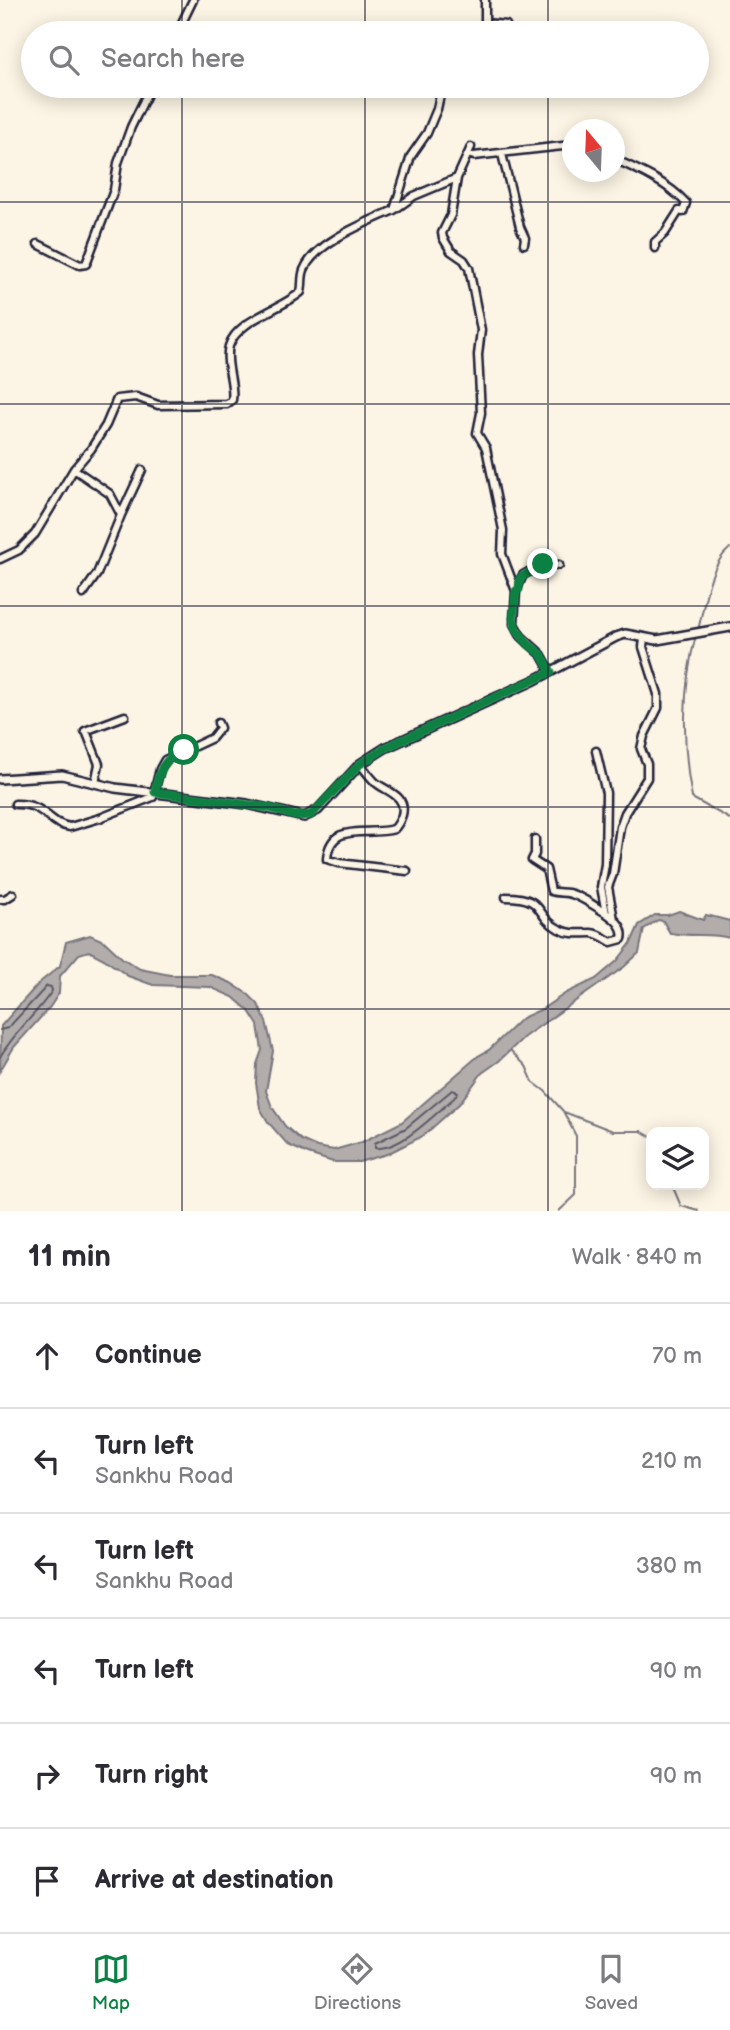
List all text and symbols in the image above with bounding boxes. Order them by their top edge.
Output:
search box [21,21,709,98]
icon: search [45,41,83,79]
text: Search here [101,44,245,75]
north arrow [562,119,625,182]
route end [527,548,558,579]
route start [168,734,199,765]
map controls [646,1127,709,1190]
button: layers [646,1127,709,1190]
text: 11 min [28,1239,111,1275]
text: Walk · 840 m [572,1243,702,1271]
icon: ahead [28,1337,66,1375]
text: Continue [95,1340,202,1371]
text: 70 m [652,1342,702,1370]
text: Turn left [95,1431,194,1462]
icon: left [28,1442,66,1480]
text: 210 m [641,1447,702,1475]
text: Sankhu Road [95,1462,233,1490]
text: Turn left [95,1536,194,1567]
icon: left [28,1547,66,1585]
text: 380 m [636,1552,702,1580]
text: Sankhu Road [95,1567,233,1595]
icon: left [28,1652,66,1690]
text: Turn left [95,1655,194,1686]
text: 90 m [650,1657,702,1685]
icon: right [28,1757,66,1795]
text: Turn right [95,1760,208,1791]
text: 90 m [650,1762,702,1790]
icon: arrive [28,1862,66,1900]
text: Arrive at destination [95,1865,334,1896]
tab: Map [92,1950,130,2015]
tab: Directions [314,1950,401,2015]
tab: Saved [585,1950,638,2015]

